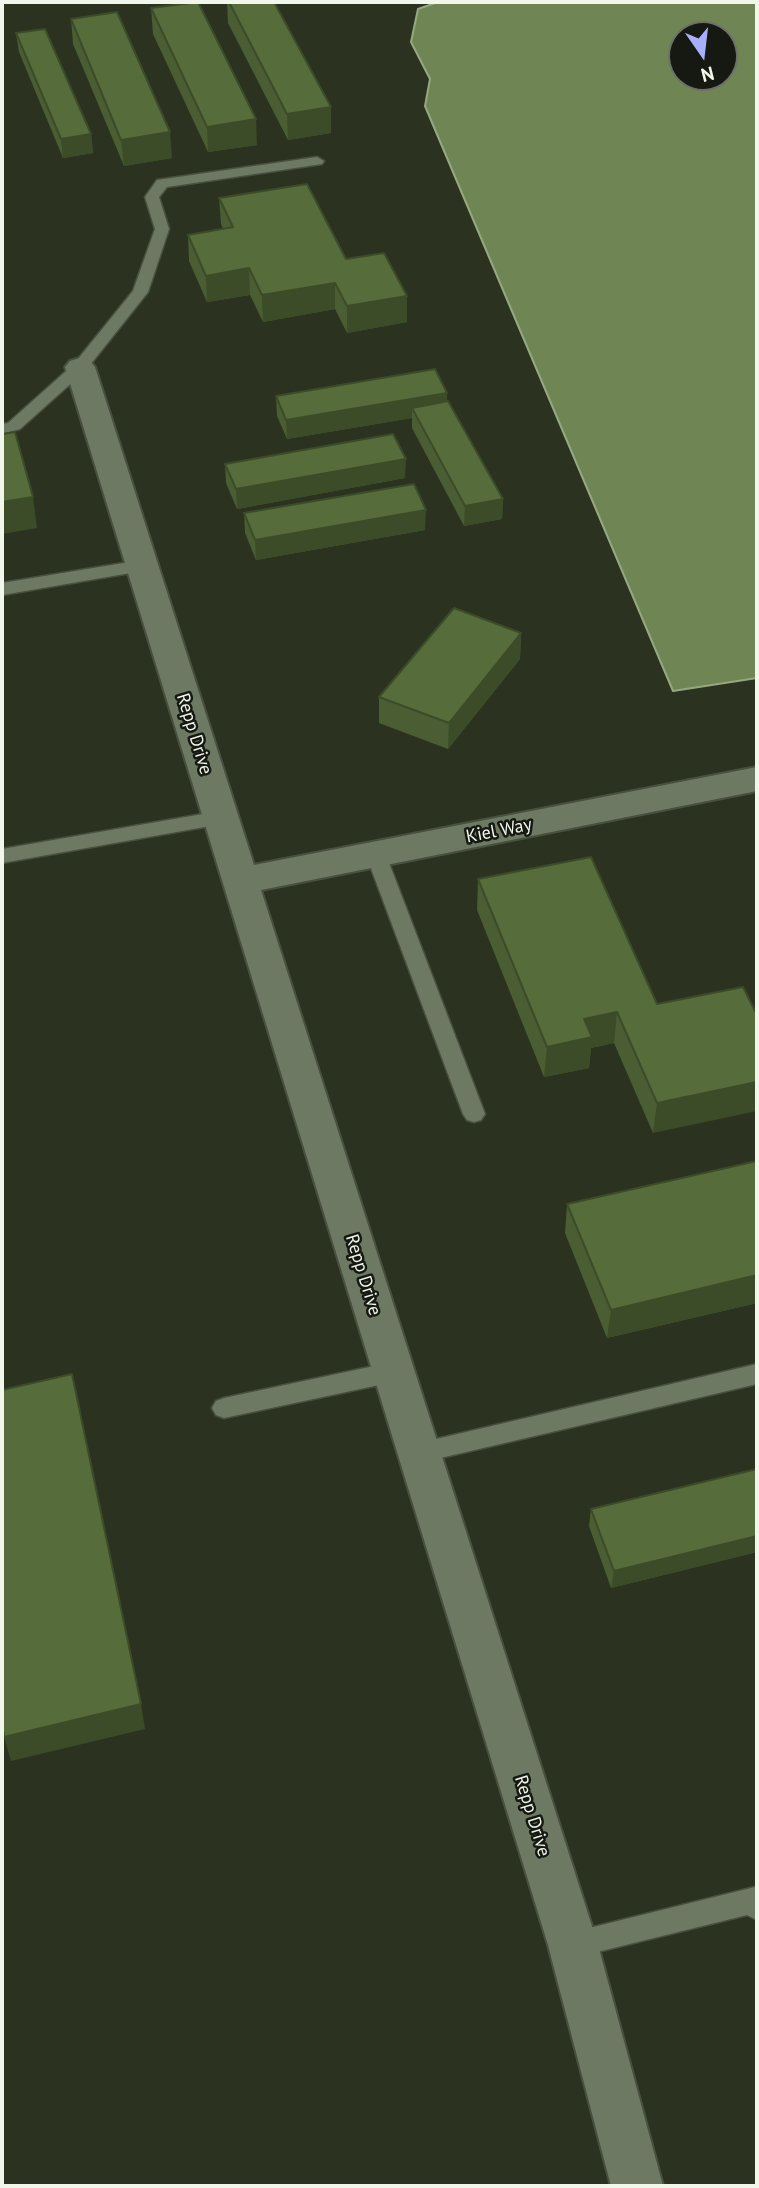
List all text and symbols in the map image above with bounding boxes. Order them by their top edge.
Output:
north arrow [668,21,738,91]
text: N [699,61,717,88]
street label: Repp Drive [171,691,217,777]
street label: Kiel Way [464,814,534,848]
street label: Repp Drive [340,1232,386,1318]
street label: Repp Drive [509,1773,555,1859]

